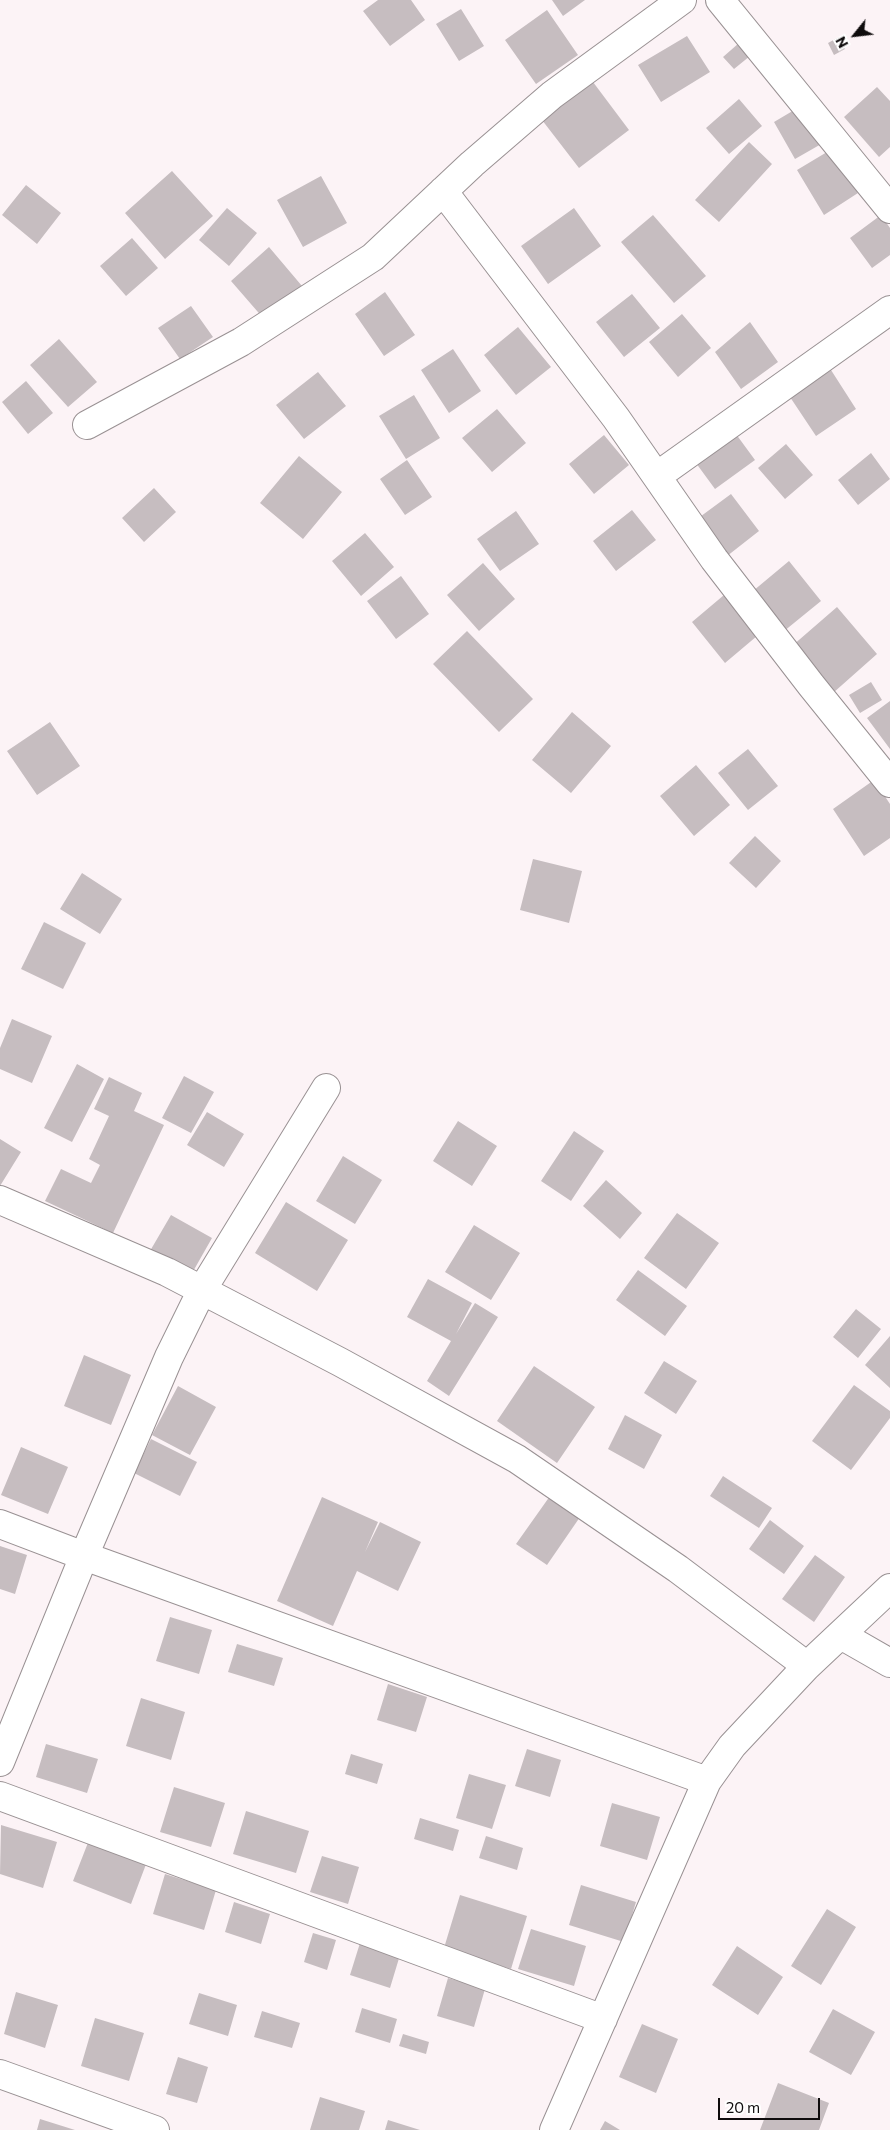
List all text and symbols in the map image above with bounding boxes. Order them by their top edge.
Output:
north arrow [830,10,880,60]
text: N [831,34,851,51]
scale bar [720,2088,822,2120]
text: 20 m [726,2098,760,2116]

